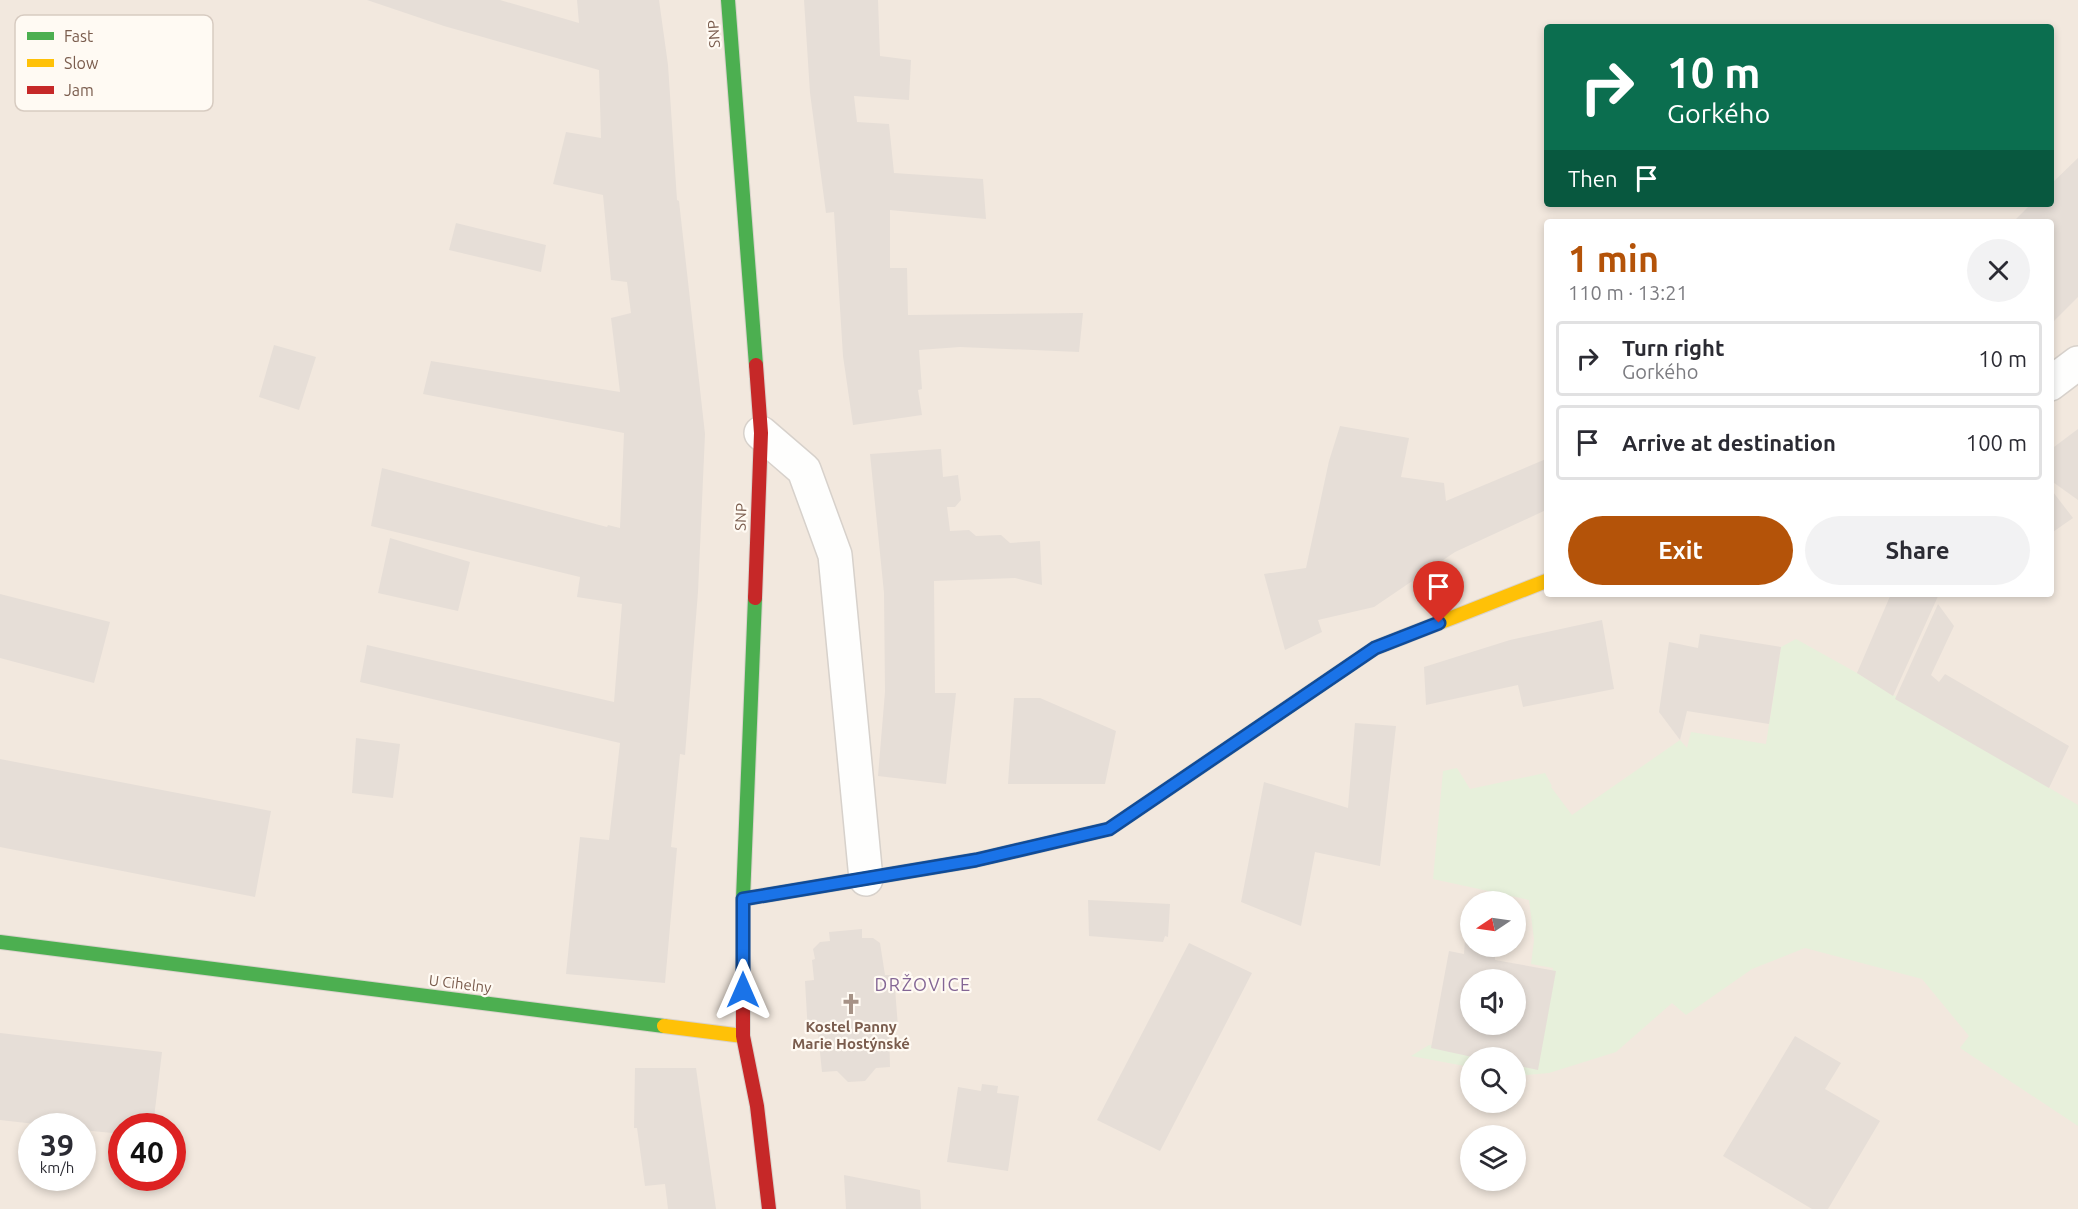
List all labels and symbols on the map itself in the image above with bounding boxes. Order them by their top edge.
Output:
legend [15,15,213,111]
street label: SNP [704,20,723,48]
text: Fast [64,27,94,45]
text: Slow [64,54,99,72]
text: Jam [64,81,94,99]
street label: SNP [732,503,749,531]
pin [1413,561,1464,623]
north arrow [1460,891,1526,957]
position arrow [711,958,775,1022]
street label: U Cihelny [428,971,492,996]
district label: DRŽOVICE [874,973,972,994]
church icon: Kostel Panny Marie Hostýnské [839,992,863,1016]
place label: Kostel Panny Marie Hostýnské [792,1018,910,1052]
speed limit sign: 40 [108,1113,186,1191]

